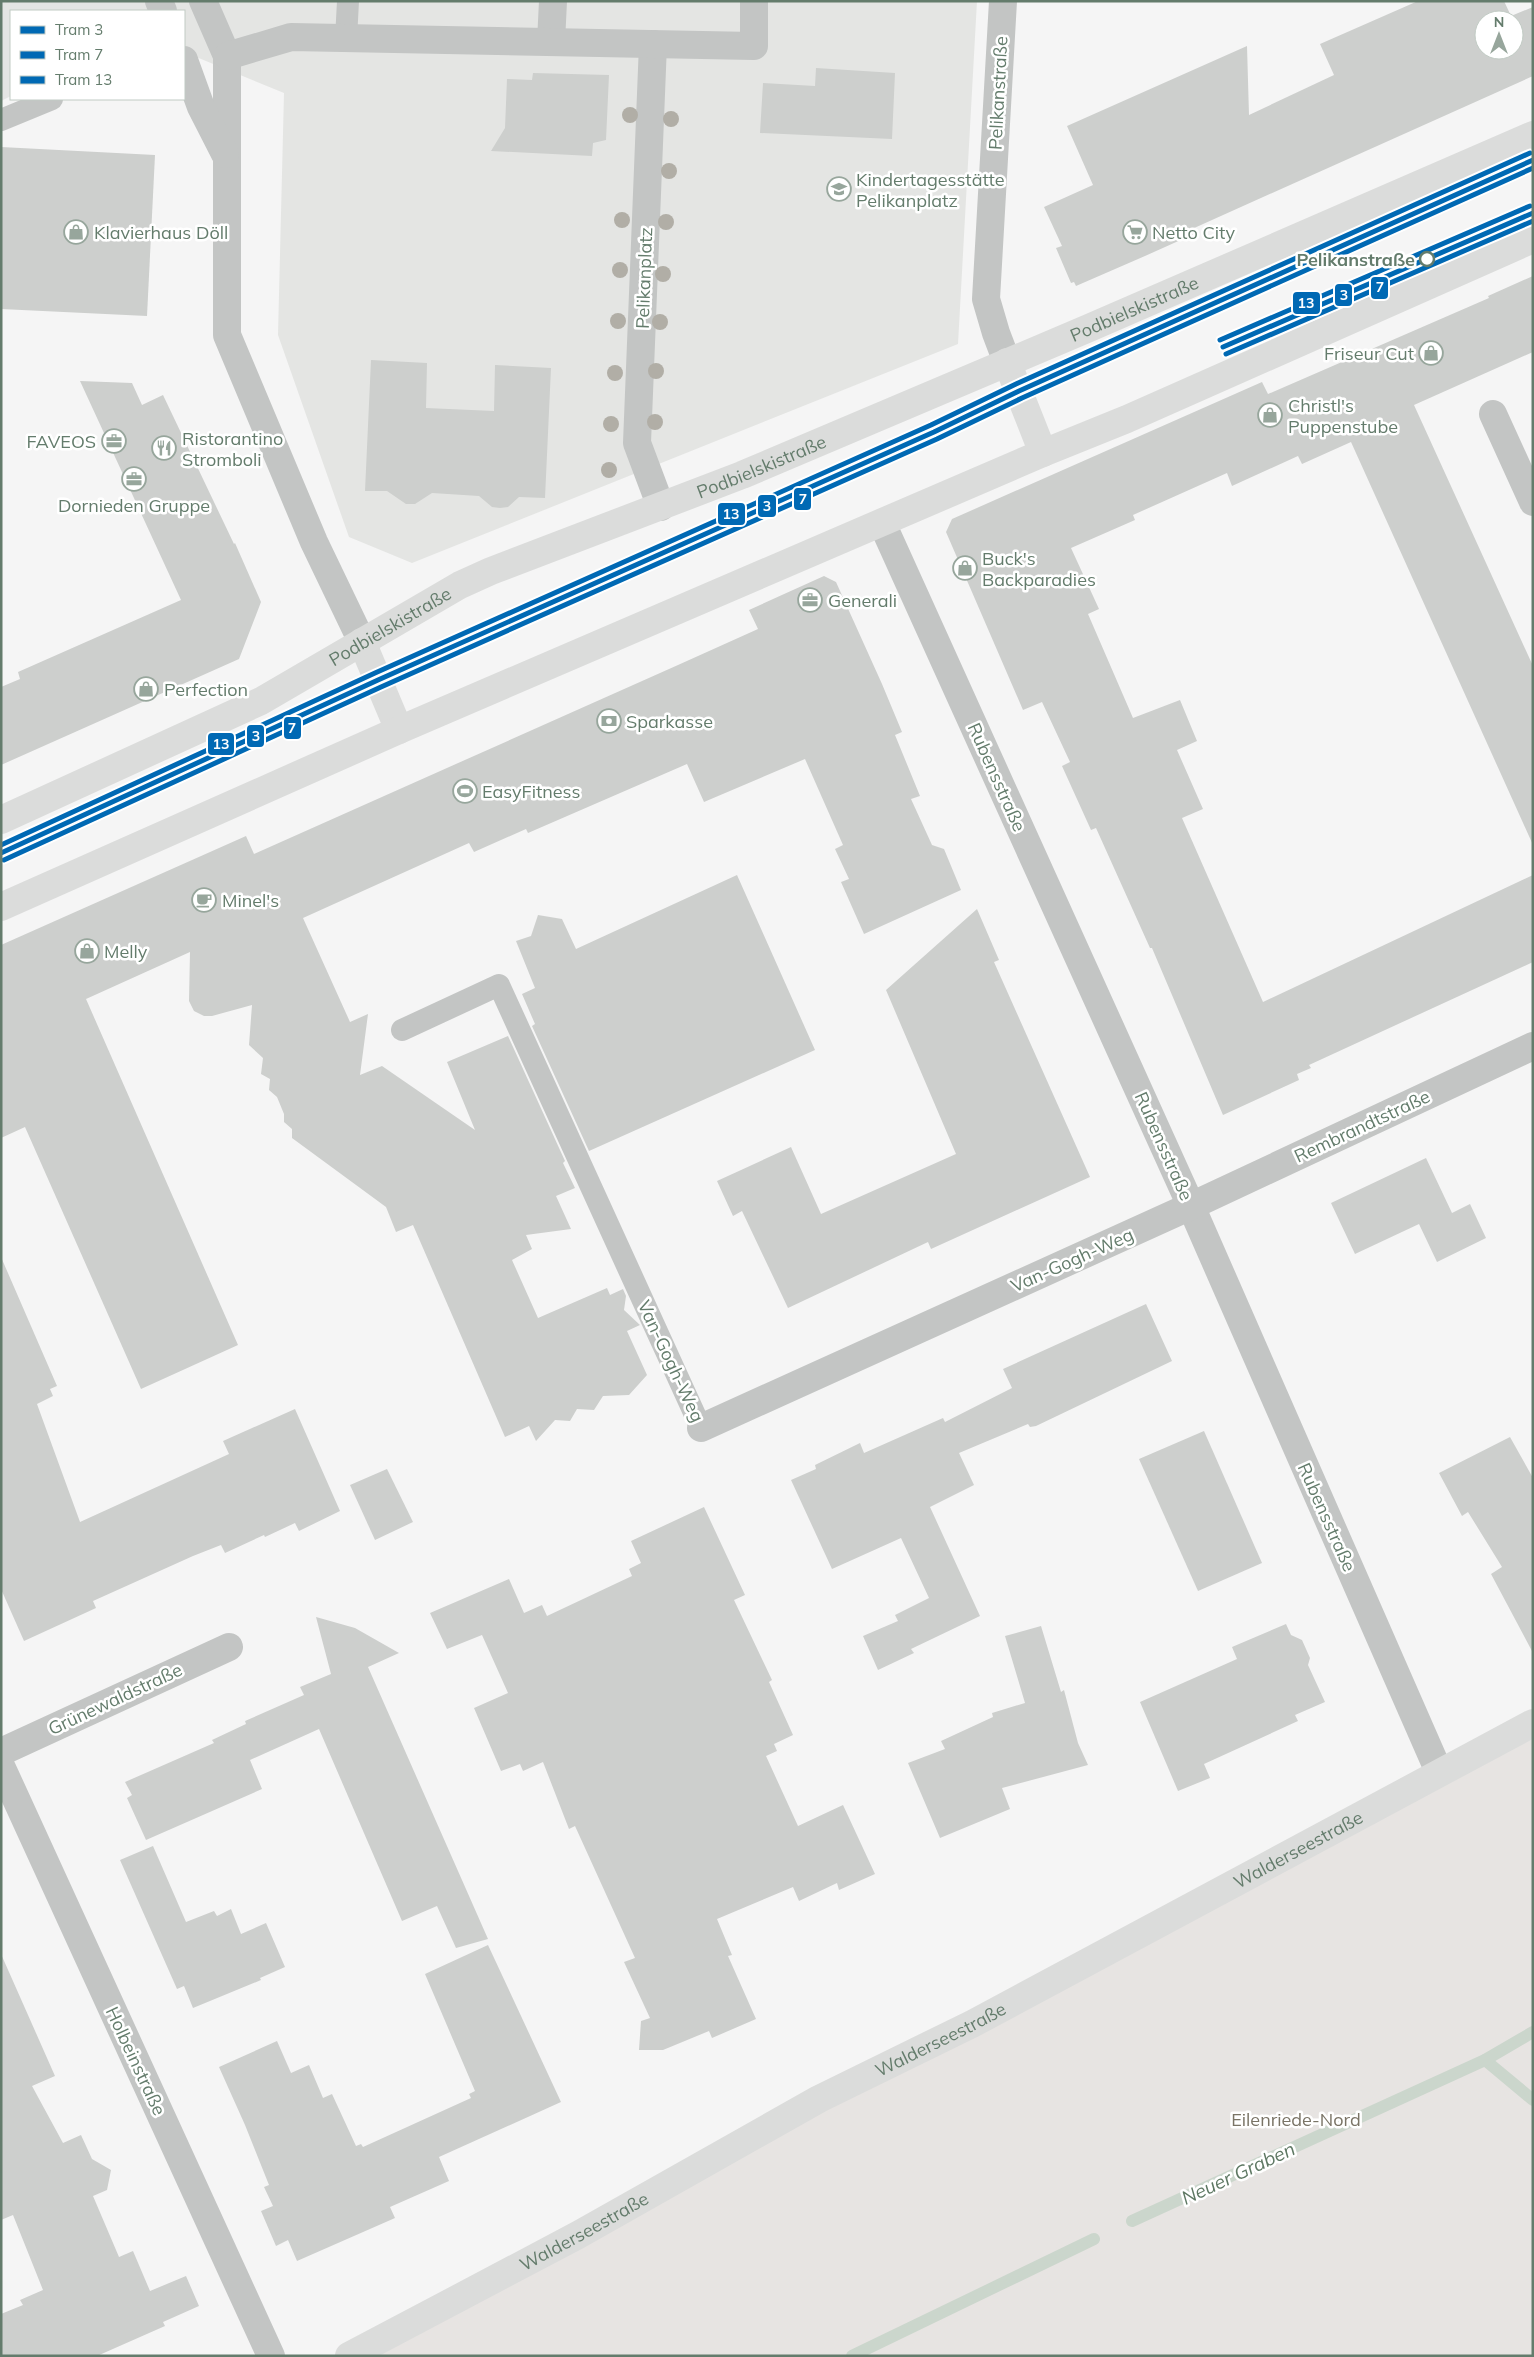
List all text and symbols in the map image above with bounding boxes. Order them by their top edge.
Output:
legend [10,10,185,100]
north arrow [1474,10,1524,60]
text: N [1494,13,1504,31]
text: Tram 3 [55,20,103,39]
street label: Pelikanstraße [984,36,1012,150]
text: Tram 7 [55,45,103,64]
text: Tram 13 [55,70,112,89]
place label: Kindertagesstätte Pelikanplatz [856,168,1005,212]
school or university icon: Kindertagesstätte Pelikanplatz [826,176,852,202]
shop icon: Klavierhaus Döll [63,219,89,245]
supermarket icon: Netto City [1122,219,1148,245]
place label: Klavierhaus Döll [94,221,228,244]
place label: Netto City [1152,221,1235,244]
street label: Pelikanplatz [631,227,657,329]
place label: Pelikanstraße [1296,248,1415,271]
marker: Pelikanstraße [1419,251,1435,267]
street label: Podbielskistraße [1066,270,1202,346]
line badge: 7 [1370,276,1389,300]
text: 7 [1376,278,1384,296]
line badge: 3 [1334,283,1353,307]
text: 3 [1340,286,1348,304]
line badge: 13 [1292,291,1321,315]
text: 13 [1298,294,1314,312]
shop icon: Friseur Cut [1418,340,1444,366]
place label: Friseur Cut [1324,342,1414,365]
place label: Christl's Puppenstube [1288,394,1398,438]
shop icon: Christl's Puppenstube [1257,402,1283,428]
place label: Ristorantino Stromboli [182,427,283,471]
office icon: FAVEOS [101,428,127,454]
street label: Podbielskistraße [693,429,829,503]
place label: FAVEOS [26,430,96,453]
restaurant icon: Ristorantino Stromboli [151,435,177,461]
office icon: Dornieden Gruppe [121,466,147,492]
line badge: 7 [793,487,812,511]
text: 7 [799,490,807,508]
place label: Dornieden Gruppe [58,494,210,517]
line badge: 3 [757,494,777,518]
text: 3 [763,497,771,515]
line badge: 13 [717,502,746,526]
text: 13 [723,505,739,523]
place label: Buck's Backparadies [982,547,1096,591]
shop icon: Buck's Backparadies [952,555,978,581]
street label: Podbielskistraße [324,581,455,671]
office icon: Generali [797,587,823,613]
place label: Generali [828,589,897,612]
shop icon: Perfection [133,676,159,702]
place label: Perfection [164,678,248,701]
bank icon: Sparkasse [596,708,622,734]
place label: Sparkasse [626,710,713,733]
line badge: 7 [283,716,302,740]
text: 7 [288,719,296,737]
street label: Rubensstraße [963,719,1031,835]
line badge: 3 [246,724,265,748]
text: 3 [252,727,260,745]
line badge: 13 [207,732,235,756]
text: 13 [213,735,229,753]
sports icon: EasyFitness [452,778,478,804]
place label: EasyFitness [482,780,581,803]
cafe icon: Minel's [191,887,217,913]
place label: Minel's [222,889,279,912]
shop icon: Melly [74,938,100,964]
place label: Melly [104,940,148,963]
street label: Rembrandtstraße [1290,1084,1434,1168]
street label: Rubensstraße [1130,1088,1198,1204]
street label: Van-Gogh-Weg [1007,1223,1137,1297]
street label: Van-Gogh-Weg [633,1296,709,1426]
street label: Rubensstraße [1293,1459,1361,1575]
street label: Grünewaldstraße [44,1658,186,1740]
street label: Walderseestraße [1229,1805,1367,1893]
street label: Walderseestraße [871,1997,1010,2081]
street label: Holbeinstraße [101,2003,171,2119]
park label: Eilenriede-Nord [1231,2108,1361,2131]
water label: Neuer Graben [1177,2136,1299,2210]
street label: Walderseestraße [515,2186,652,2275]

